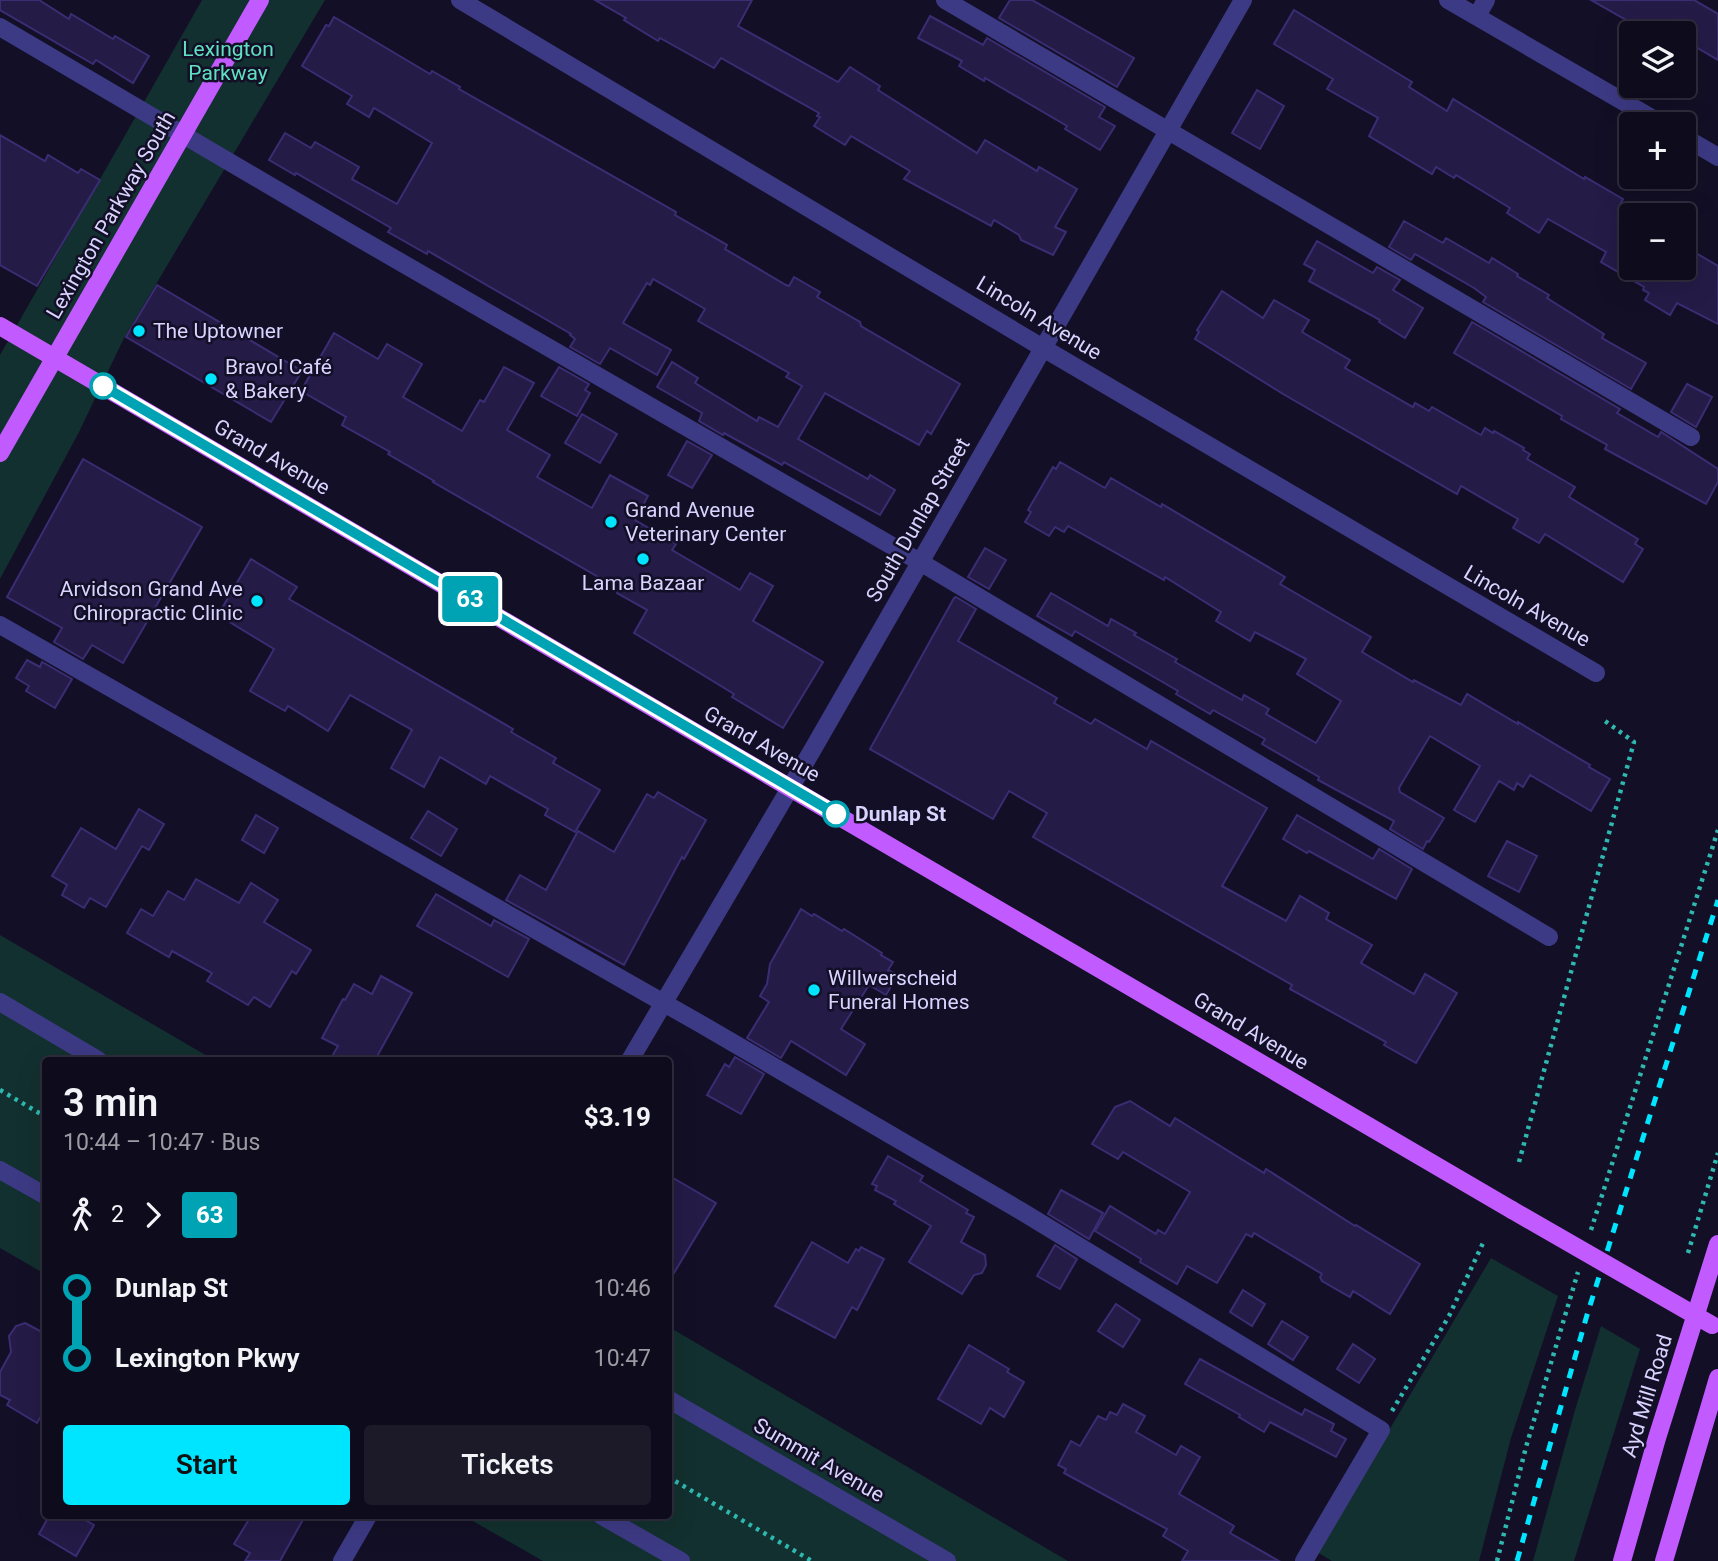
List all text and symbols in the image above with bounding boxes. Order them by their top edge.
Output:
map controls [1619,21,1696,280]
button: layers [1619,21,1696,98]
park label: Lexington Parkway [182,37,274,85]
street label: Lexington Parkway South [42,107,180,323]
button: + [1619,112,1696,189]
button: − [1619,203,1696,280]
street label: Lincoln Avenue [972,271,1106,365]
place label: The Uptowner [153,319,283,343]
marker: The Uptowner [131,323,147,339]
place label: Bravo! Café & Bakery [225,355,332,403]
marker: Bravo! Café & Bakery [203,371,219,387]
unlabelled marker [90,373,116,399]
street label: Grand Avenue [210,414,334,500]
street label: South Dunlap Street [861,434,975,606]
place label: Grand Avenue Veterinary Center [625,498,786,546]
marker: Grand Avenue Veterinary Center [603,514,619,530]
marker: Lama Bazaar [635,551,651,567]
street label: Lincoln Avenue [1460,560,1594,652]
place label: Lama Bazaar [582,571,704,595]
line badge: 63 [438,576,502,622]
place label: Arvidson Grand Ave Chiropractic Clinic [60,577,243,625]
text: 63 [456,585,484,613]
marker: Arvidson Grand Ave Chiropractic Clinic [249,593,265,609]
street label: Grand Avenue [700,701,824,787]
marker: Dunlap St [823,801,849,827]
place label: Dunlap St [855,802,946,826]
place label: Willwerscheid Funeral Homes [828,966,969,1014]
marker: Willwerscheid Funeral Homes [806,982,822,998]
street label: Grand Avenue [1189,987,1313,1075]
text: 3 min [63,1081,158,1125]
text: $3.19 [584,1102,651,1132]
text: 10:44 – 10:47 · Bus [63,1129,260,1156]
icon: walk [63,1196,101,1234]
icon: forward [134,1196,172,1234]
text: 2 [111,1201,124,1228]
text: 63 [196,1201,223,1229]
text: Dunlap St [115,1273,228,1303]
text: 10:46 [594,1275,651,1302]
street label: Ayd Mill Road [1617,1332,1677,1460]
text: Lexington Pkwy [115,1343,300,1373]
text: 10:47 [594,1345,651,1372]
street label: Summit Avenue [749,1413,889,1507]
button: Start [63,1425,350,1505]
button: Tickets [364,1425,651,1505]

